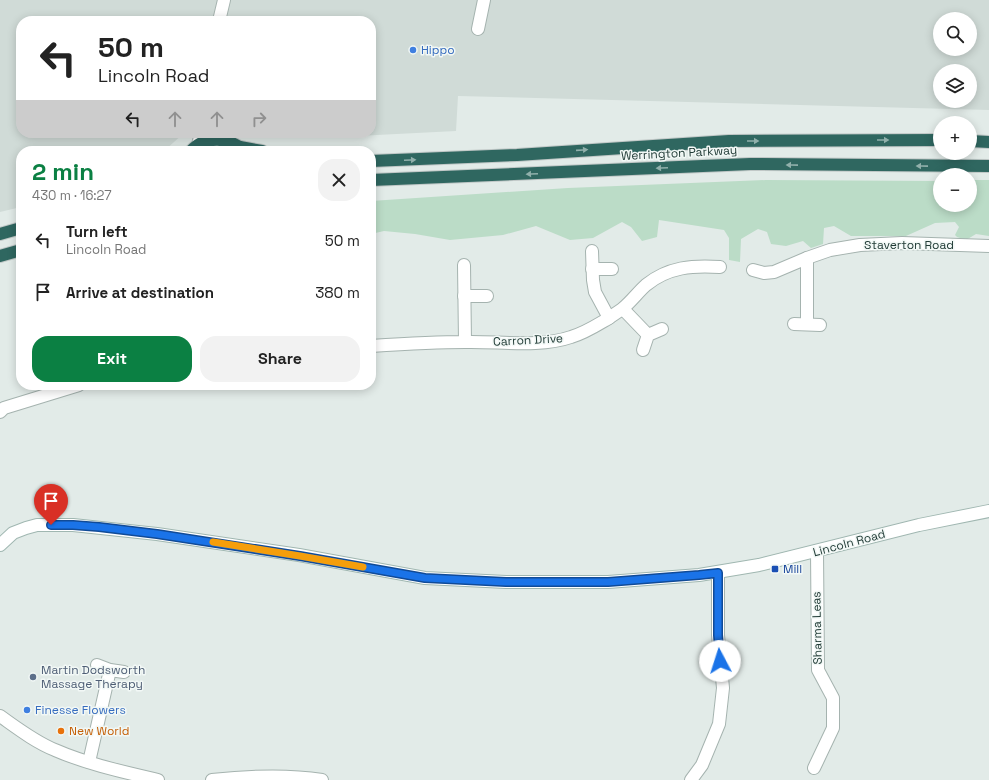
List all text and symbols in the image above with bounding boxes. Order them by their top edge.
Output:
map controls [933,12,977,212]
button: search [933,12,977,56]
text: 50 m [98,29,164,65]
icon: left [32,32,84,84]
place label: Hippo [421,42,455,58]
marker: Hippo [408,45,418,55]
text: Lincoln Road [98,64,209,87]
button: layers [933,64,977,108]
icon: left [122,108,144,130]
icon: ahead [164,108,186,130]
icon: ahead [206,108,228,130]
icon: right [248,108,270,130]
button: + [933,116,977,160]
one-way arrow [877,137,890,143]
one-way arrow [747,138,760,144]
street label: Werrington Parkway [621,142,737,164]
one-way arrow [576,147,588,154]
text: 2 min [32,156,94,187]
one-way arrow [404,157,417,163]
button: close [318,159,360,201]
one-way arrow [786,161,798,168]
one-way arrow [915,163,928,169]
one-way arrow [655,165,668,171]
button: − [933,168,977,212]
one-way arrow [526,170,538,177]
text: 430 m · 16:27 [32,187,112,204]
text: Turn left [66,222,128,241]
icon: left [32,229,54,251]
text: 50 m [325,231,360,250]
street label: Staverton Road [864,237,954,253]
text: Lincoln Road [66,241,146,258]
icon: arrive [32,281,54,303]
text: Arrive at destination [66,283,214,302]
text: 380 m [315,283,360,302]
street label: Carron Drive [493,330,563,350]
button: Exit [32,336,192,382]
button: Share [200,336,360,382]
pin [34,484,68,525]
icon: arrive [40,490,62,512]
street label: Lincoln Road [811,526,887,560]
place label: Mill [783,561,802,577]
marker: Mill [770,564,780,574]
street label: Sharma Leas [808,591,826,665]
position arrow [699,640,741,682]
place label: Martin Dodsworth Massage Therapy [41,662,145,692]
marker: Martin Dodsworth Massage Therapy [28,672,38,682]
place label: Finesse Flowers [35,702,126,718]
marker: Finesse Flowers [22,705,32,715]
place label: New World [69,723,130,739]
marker: New World [56,726,66,736]

